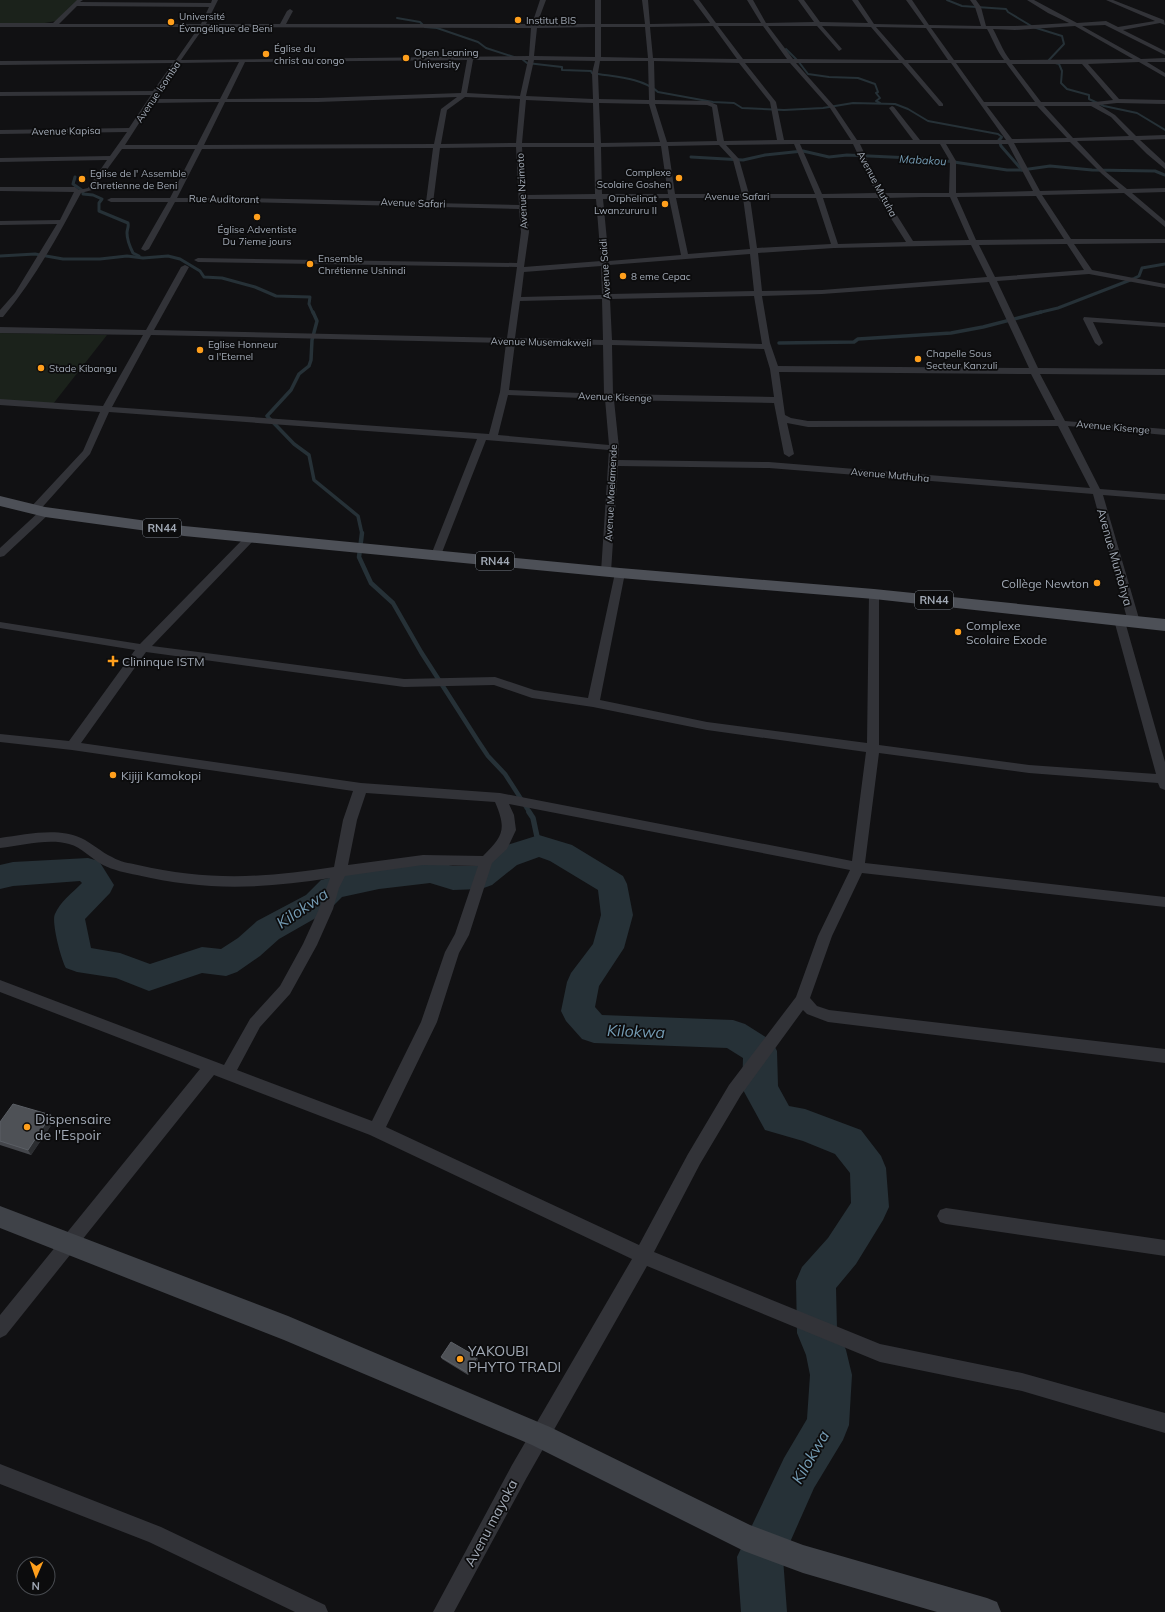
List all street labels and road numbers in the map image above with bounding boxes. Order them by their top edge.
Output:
street label: Avenue Isomba [133,59,183,125]
street label: Avenue Kapisa [31,124,101,138]
street label: Avenue Mutuha [854,149,900,219]
street label: Avenue Nzimoto [514,152,530,229]
street label: Avenue Safari [704,190,770,203]
street label: Rue Auditorant [189,192,260,206]
street label: Avenue Safari [380,195,446,211]
street label: Avenue Saidi [596,238,614,300]
street label: Avenue Musemakweli [491,335,591,349]
street label: Avenue Kisenge [578,389,652,405]
street label: Avenue Kisenge [1076,417,1150,437]
street label: Avenue Maelamende [602,444,620,542]
street label: Avenue Muthuha [850,465,930,485]
street label: Avenue Muntohya [1094,507,1136,607]
road number: RN44 [143,519,181,537]
road number: RN44 [476,552,514,570]
road number: RN44 [915,591,953,609]
street label: Avenu mayoka [460,1476,522,1570]

